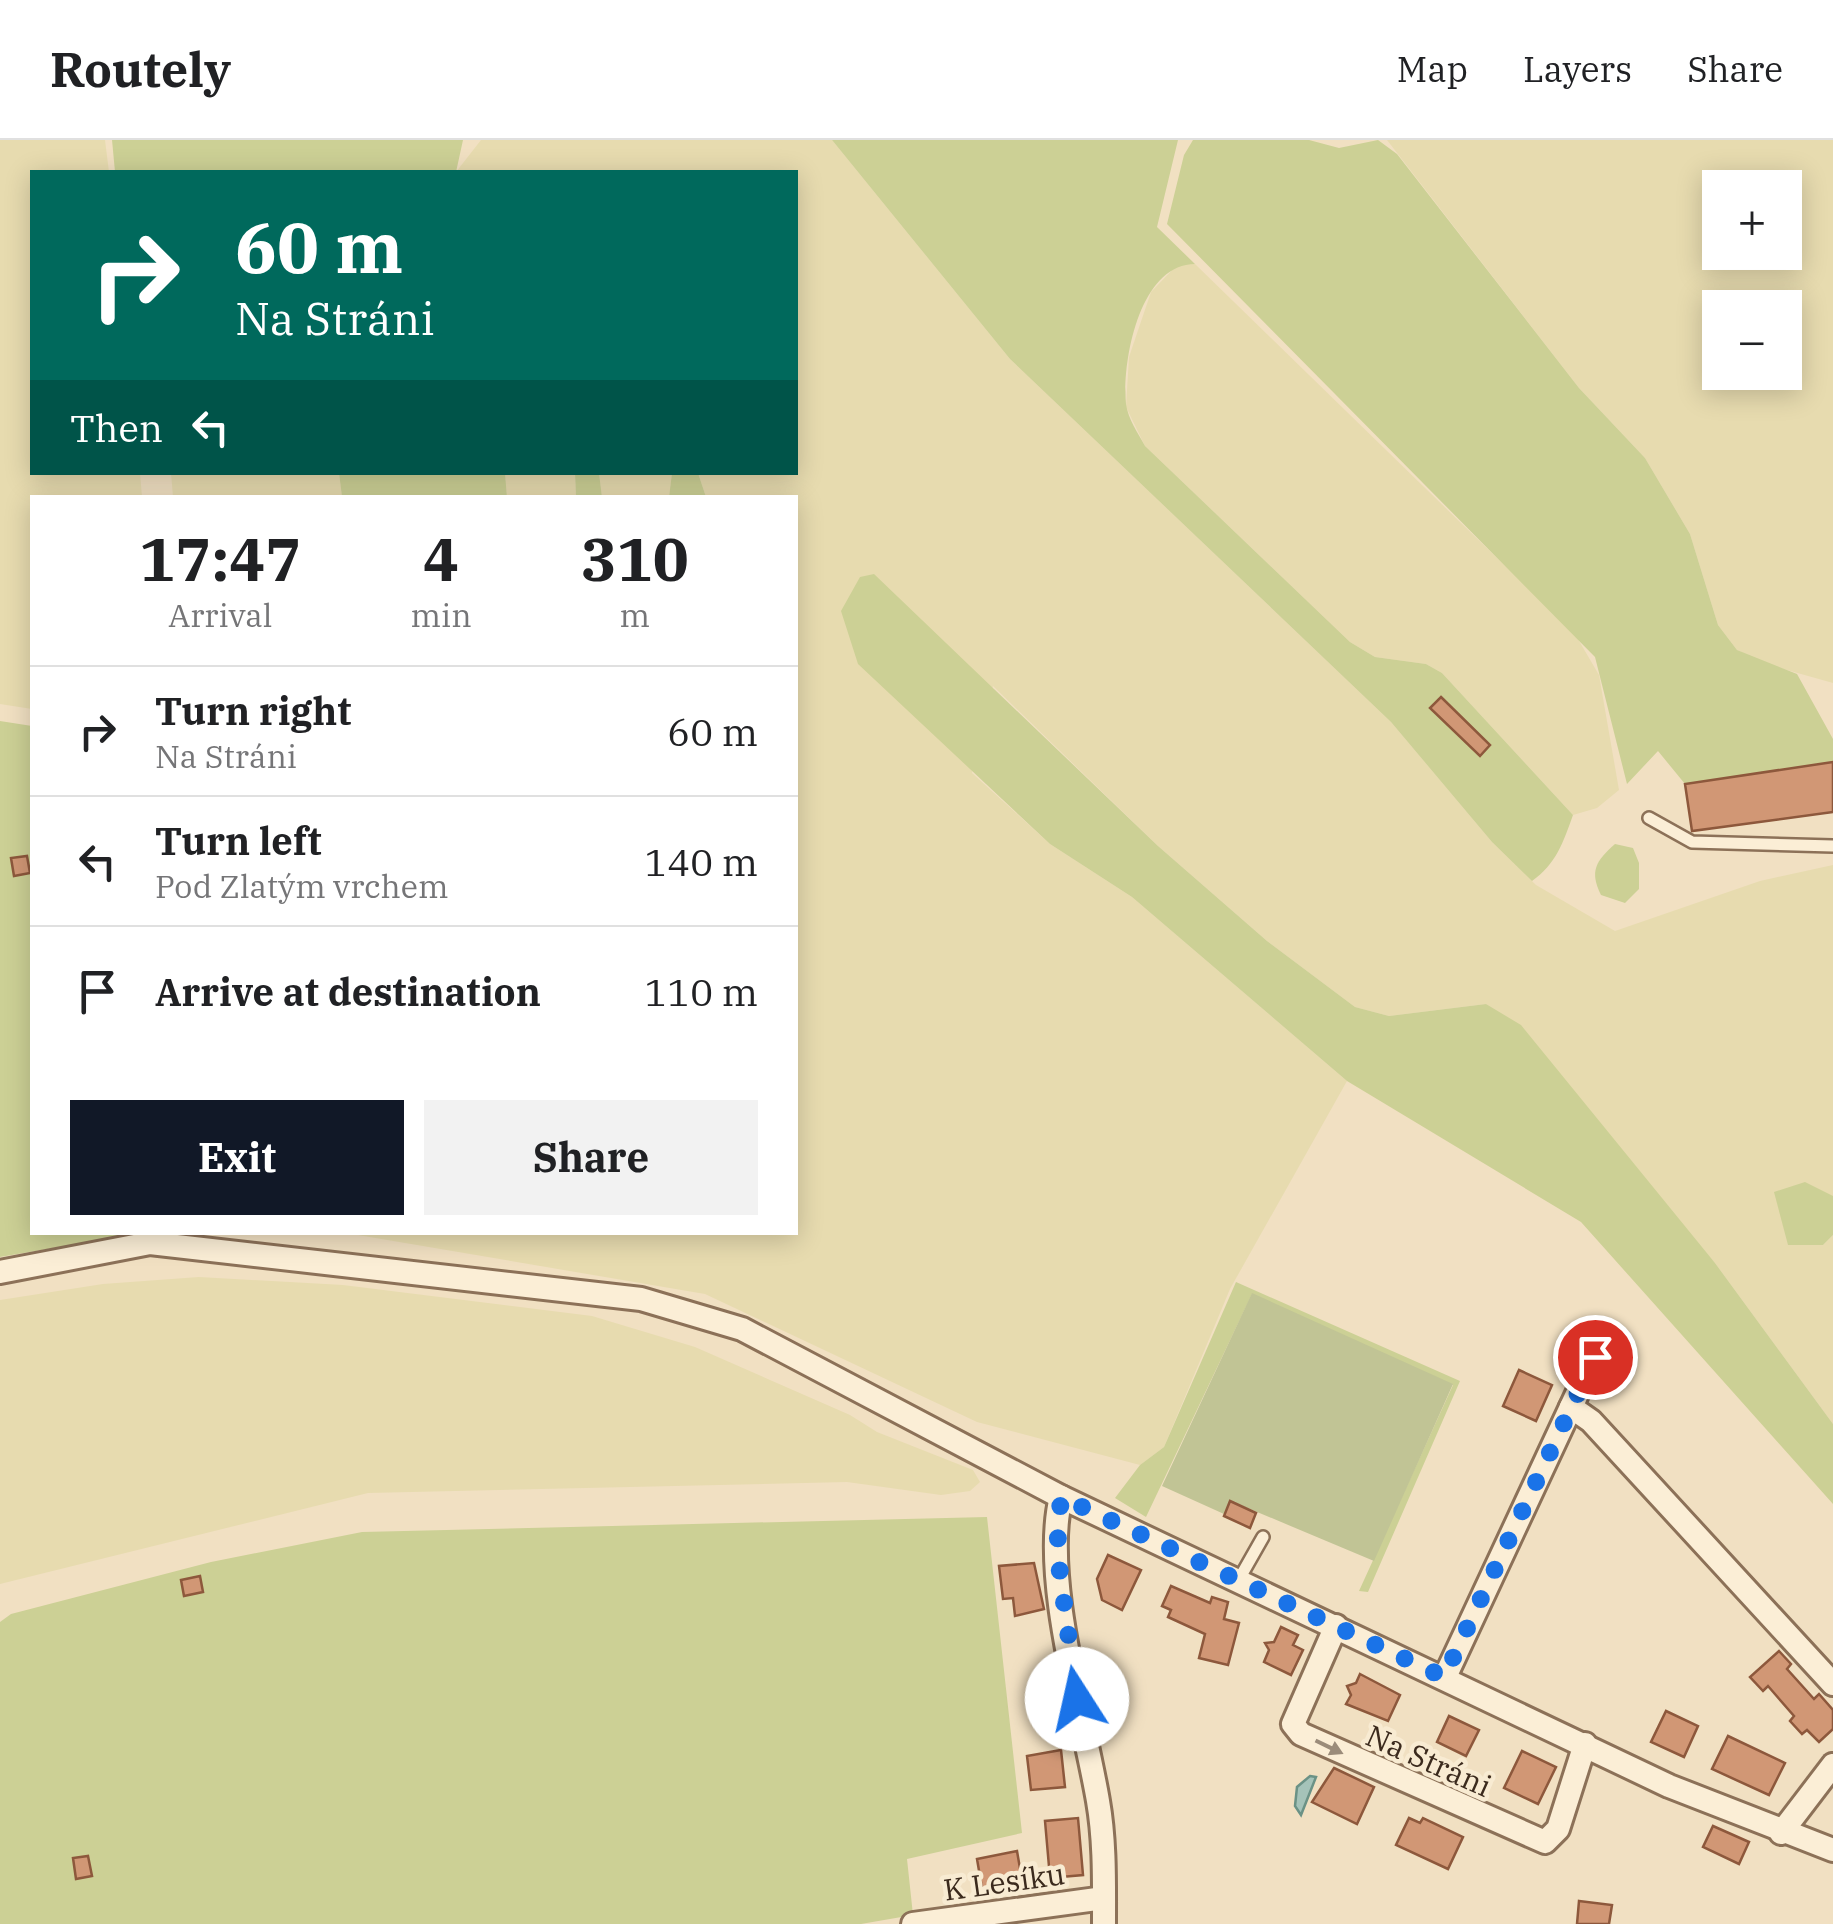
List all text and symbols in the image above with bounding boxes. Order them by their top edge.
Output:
text: Routely [50,38,231,100]
text: Map [1397,46,1468,92]
text: Layers [1523,46,1632,92]
text: Share [1687,46,1783,92]
map controls [1702,170,1802,390]
button: + [1702,170,1802,270]
text: 60 m [235,201,403,292]
icon: right [70,210,200,340]
text: Na Stráni [235,289,435,347]
button: − [1702,290,1802,390]
icon: left [183,400,238,455]
text: Then [70,403,163,452]
text: 17:47 [139,519,301,598]
text: 4 [423,519,459,598]
text: 310 [581,519,689,598]
text: Arrival [168,594,272,636]
text: min [411,594,472,636]
text: m [620,594,650,636]
text: Turn right [155,686,351,735]
icon: right [70,704,125,759]
text: 60 m [667,707,758,756]
text: Na Stráni [155,735,297,777]
text: Turn left [155,816,322,865]
icon: left [70,834,125,889]
text: 140 m [645,837,758,886]
text: Pod Zlatým vrchem [155,865,448,907]
icon: arrive [70,964,125,1019]
text: Arrive at destination [155,967,541,1016]
text: 110 m [645,967,758,1016]
button: Exit [70,1100,404,1215]
button: Share [424,1100,758,1215]
pin [1553,1315,1638,1400]
icon: arrive [1568,1330,1623,1385]
position arrow [1025,1647,1129,1751]
street label: Na Stráni [1360,1715,1498,1805]
one-way arrow [1314,1739,1343,1756]
street label: K Lesíku [941,1853,1067,1909]

